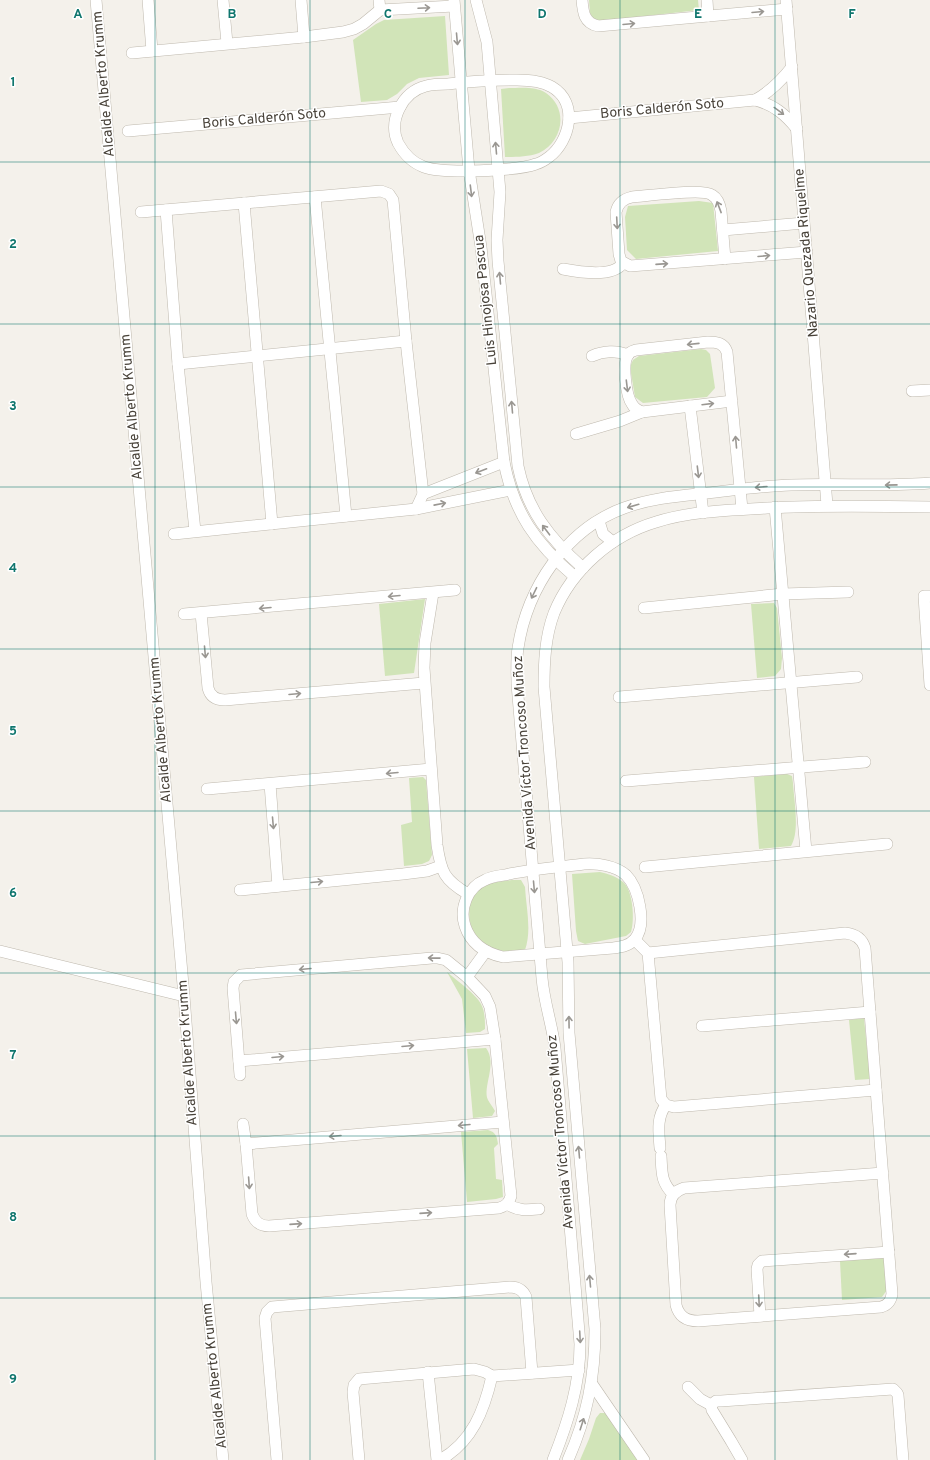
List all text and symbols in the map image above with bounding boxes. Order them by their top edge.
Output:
one-way arrow [417,4,430,12]
text: A [73,7,83,23]
text: B [228,7,237,23]
text: C [384,7,392,23]
text: D [537,7,547,23]
text: E [694,7,702,23]
text: F [848,7,856,23]
one-way arrow [751,8,764,15]
street label: Alcalde Alberto Krumm [89,10,119,158]
one-way arrow [622,20,635,27]
one-way arrow [453,32,461,45]
text: 1 [10,75,16,91]
street label: Boris Calderón Soto [599,95,725,123]
street label: Boris Calderón Soto [201,105,327,133]
one-way arrow [773,106,784,115]
one-way arrow [492,142,500,155]
street label: Nazario Quezada Riquelme [791,168,823,338]
one-way arrow [467,184,475,197]
one-way arrow [715,201,723,213]
one-way arrow [613,216,620,229]
street label: Luis Hinojosa Pascua [471,234,501,366]
text: 2 [9,237,17,253]
one-way arrow [757,252,770,259]
one-way arrow [655,260,668,267]
one-way arrow [496,272,503,285]
street label: Alcalde Alberto Krumm [117,333,147,481]
one-way arrow [687,340,700,347]
one-way arrow [623,379,630,392]
text: 3 [9,399,17,415]
one-way arrow [701,400,714,408]
one-way arrow [508,401,515,414]
one-way arrow [732,436,739,449]
one-way arrow [694,465,702,478]
one-way arrow [475,468,487,476]
one-way arrow [885,481,898,489]
one-way arrow [755,483,768,491]
one-way arrow [433,500,446,508]
one-way arrow [626,502,639,510]
one-way arrow [542,525,551,536]
text: 4 [9,561,17,577]
one-way arrow [530,587,537,599]
one-way arrow [388,592,401,600]
one-way arrow [259,604,272,611]
one-way arrow [201,645,208,658]
street label: Avenida Víctor Troncoso Muñoz [510,655,540,851]
street label: Alcalde Alberto Krumm [146,656,176,804]
one-way arrow [288,690,301,698]
text: 5 [9,724,17,740]
one-way arrow [386,769,399,777]
one-way arrow [269,816,277,829]
one-way arrow [310,878,323,886]
one-way arrow [531,880,538,893]
text: 6 [9,886,17,902]
one-way arrow [428,954,441,962]
one-way arrow [299,965,312,972]
street label: Alcalde Alberto Krumm [174,979,202,1127]
one-way arrow [232,1011,239,1024]
one-way arrow [565,1016,573,1029]
street label: Avenida Víctor Troncoso Muñoz [544,1034,578,1230]
one-way arrow [401,1043,414,1050]
text: 7 [10,1048,17,1064]
one-way arrow [271,1054,284,1061]
one-way arrow [458,1122,471,1129]
one-way arrow [329,1133,342,1140]
one-way arrow [575,1146,583,1159]
one-way arrow [246,1176,253,1189]
text: 8 [9,1210,17,1226]
one-way arrow [419,1210,432,1217]
one-way arrow [289,1220,302,1227]
one-way arrow [844,1251,857,1258]
one-way arrow [587,1275,594,1288]
one-way arrow [756,1294,763,1307]
street label: Alcalde Alberto Krumm [199,1302,231,1450]
one-way arrow [576,1330,583,1343]
text: 9 [9,1372,17,1388]
one-way arrow [579,1417,586,1430]

